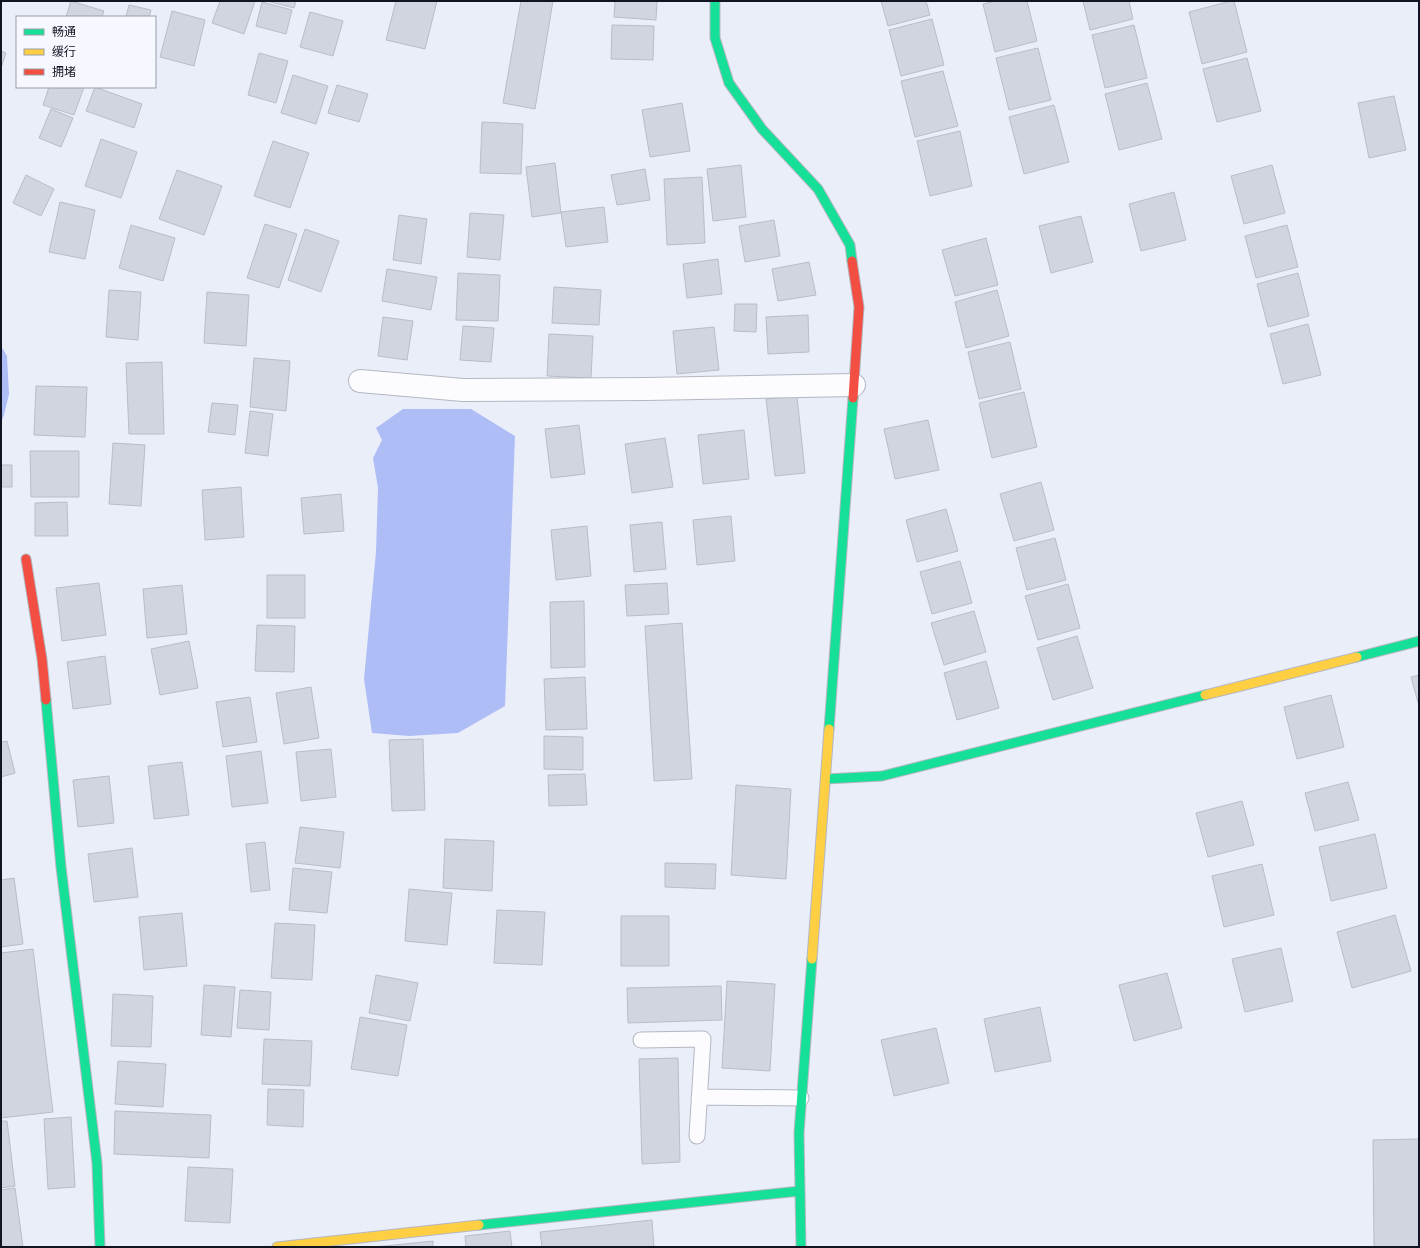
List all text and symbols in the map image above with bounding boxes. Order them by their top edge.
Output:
legend [16,16,156,88]
text: 畅通 [52,24,76,39]
text: 缓行 [52,44,76,59]
text: 拥堵 [52,64,76,79]

